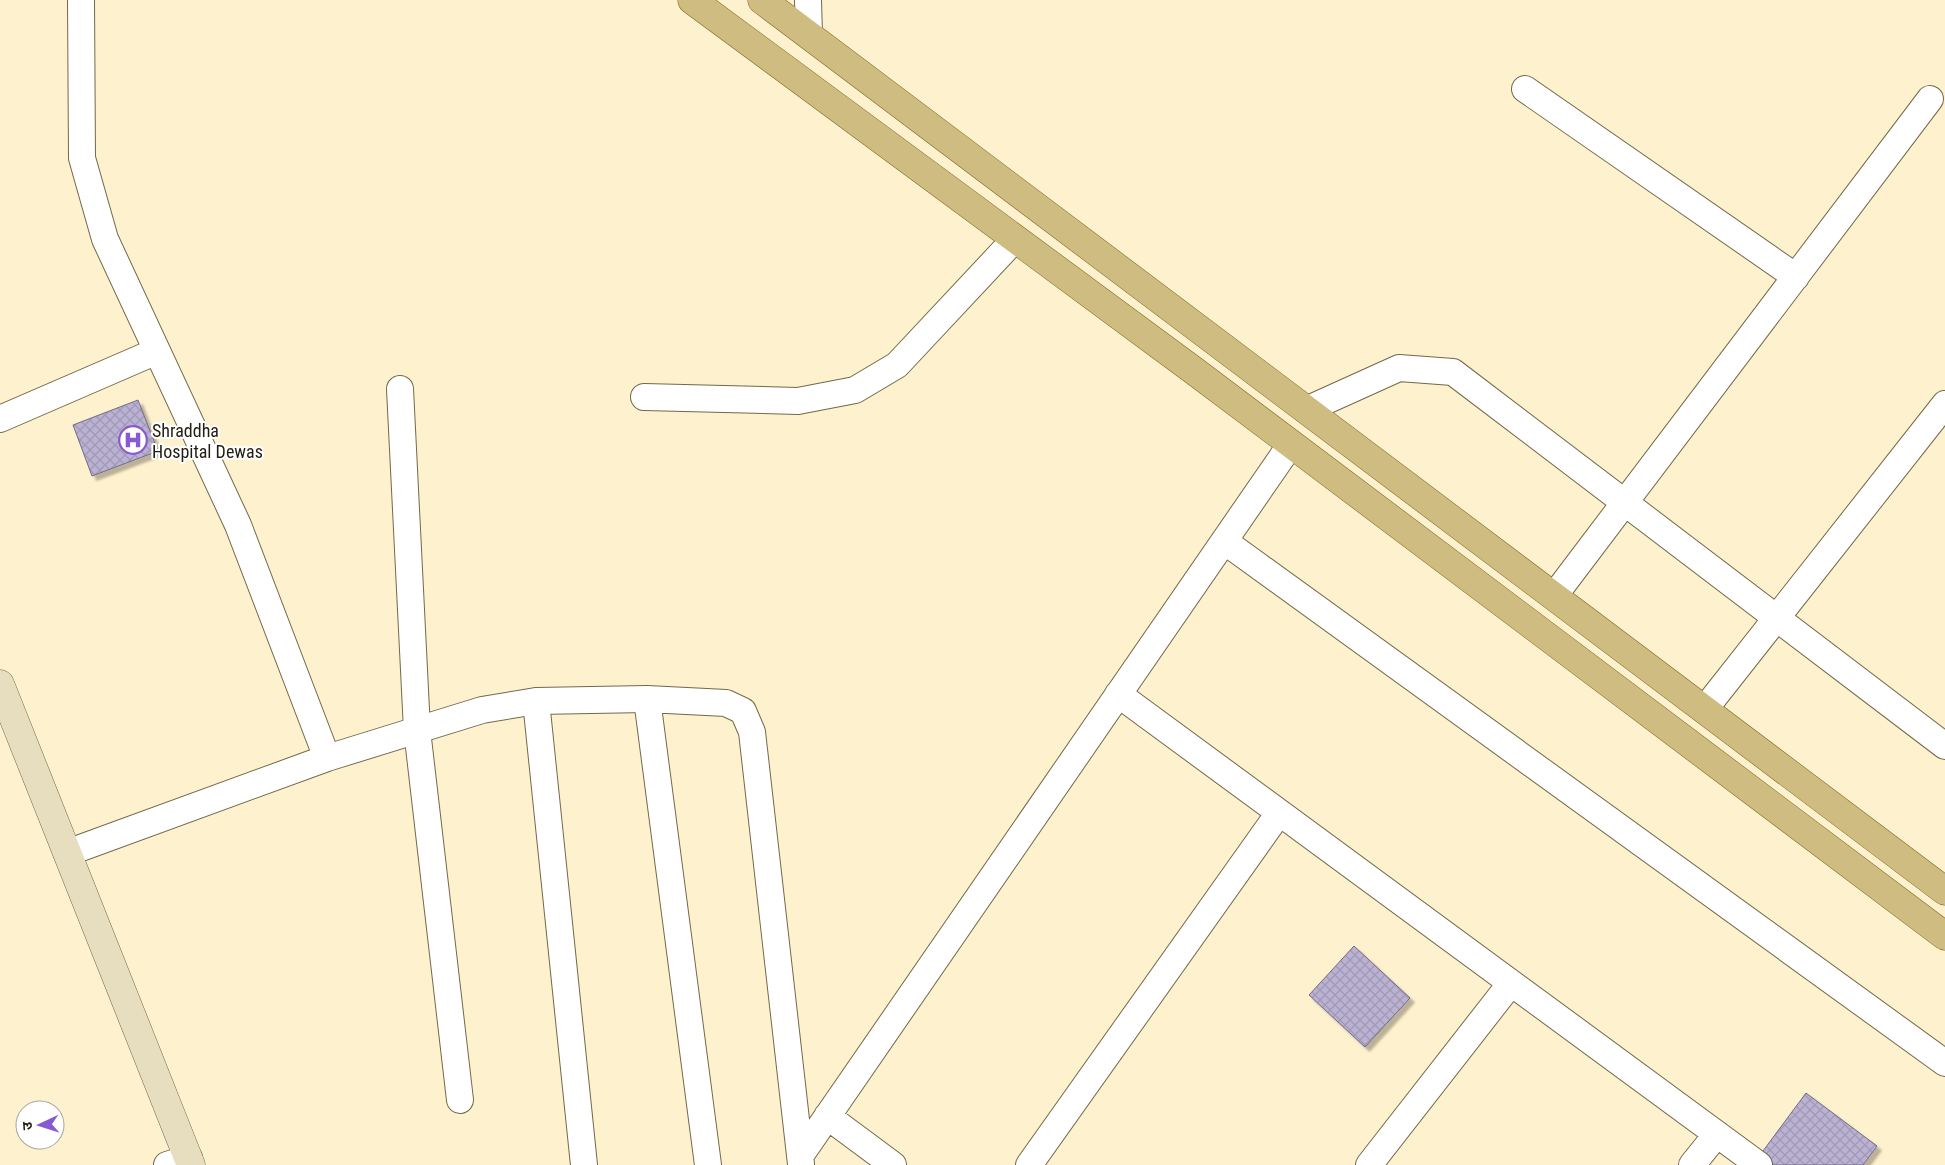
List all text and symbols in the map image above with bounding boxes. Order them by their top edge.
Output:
place label: Shraddha Hospital Dewas [152,420,263,462]
hospital icon: Shraddha Hospital Dewas [118,425,148,455]
north arrow [15,1100,65,1150]
text: उ [19,1120,35,1131]

